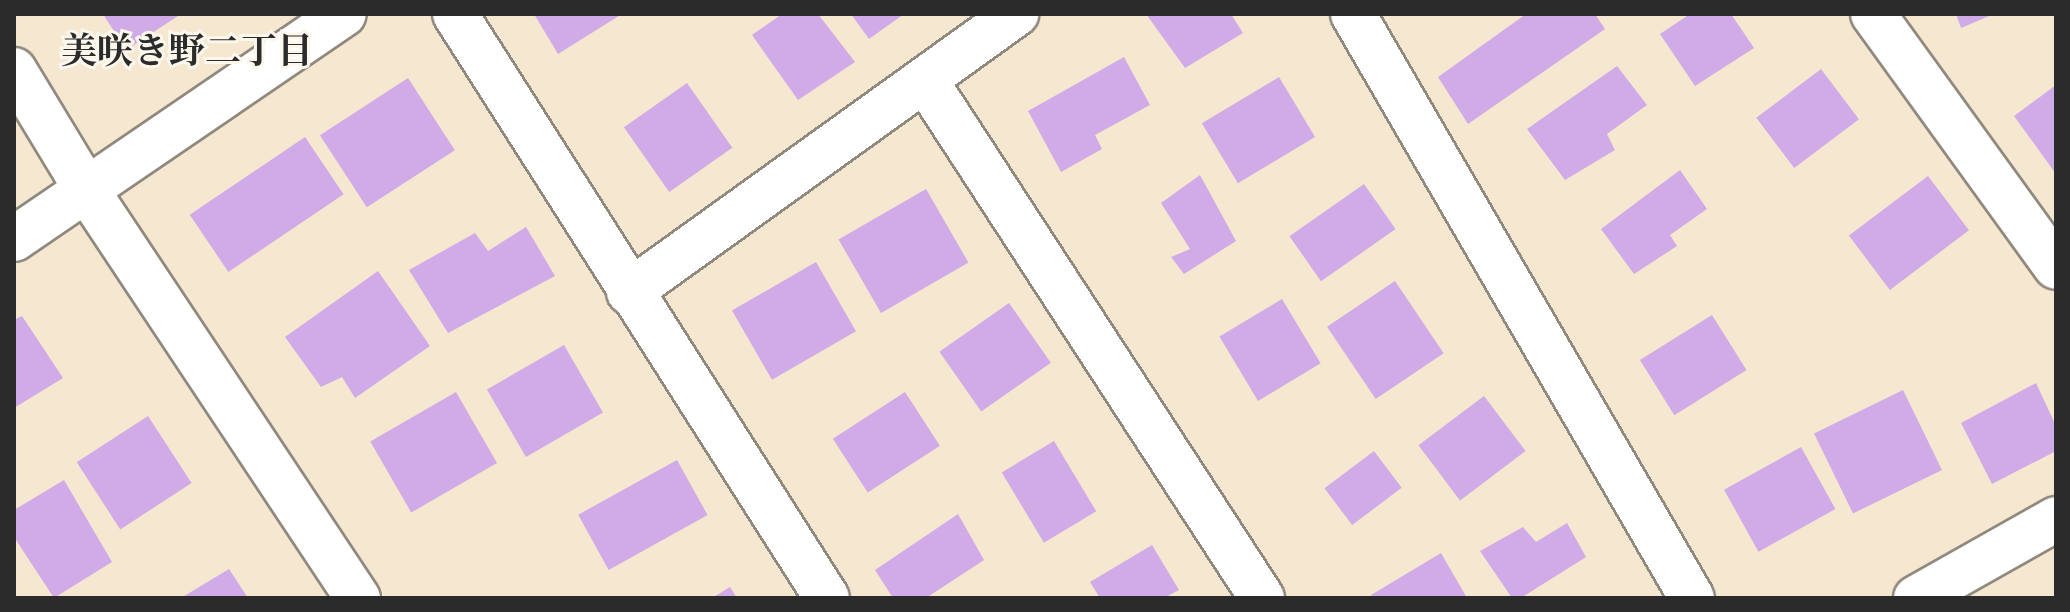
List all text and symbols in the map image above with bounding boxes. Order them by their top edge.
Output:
district label: 美咲き野二丁目 [61,30,313,74]

